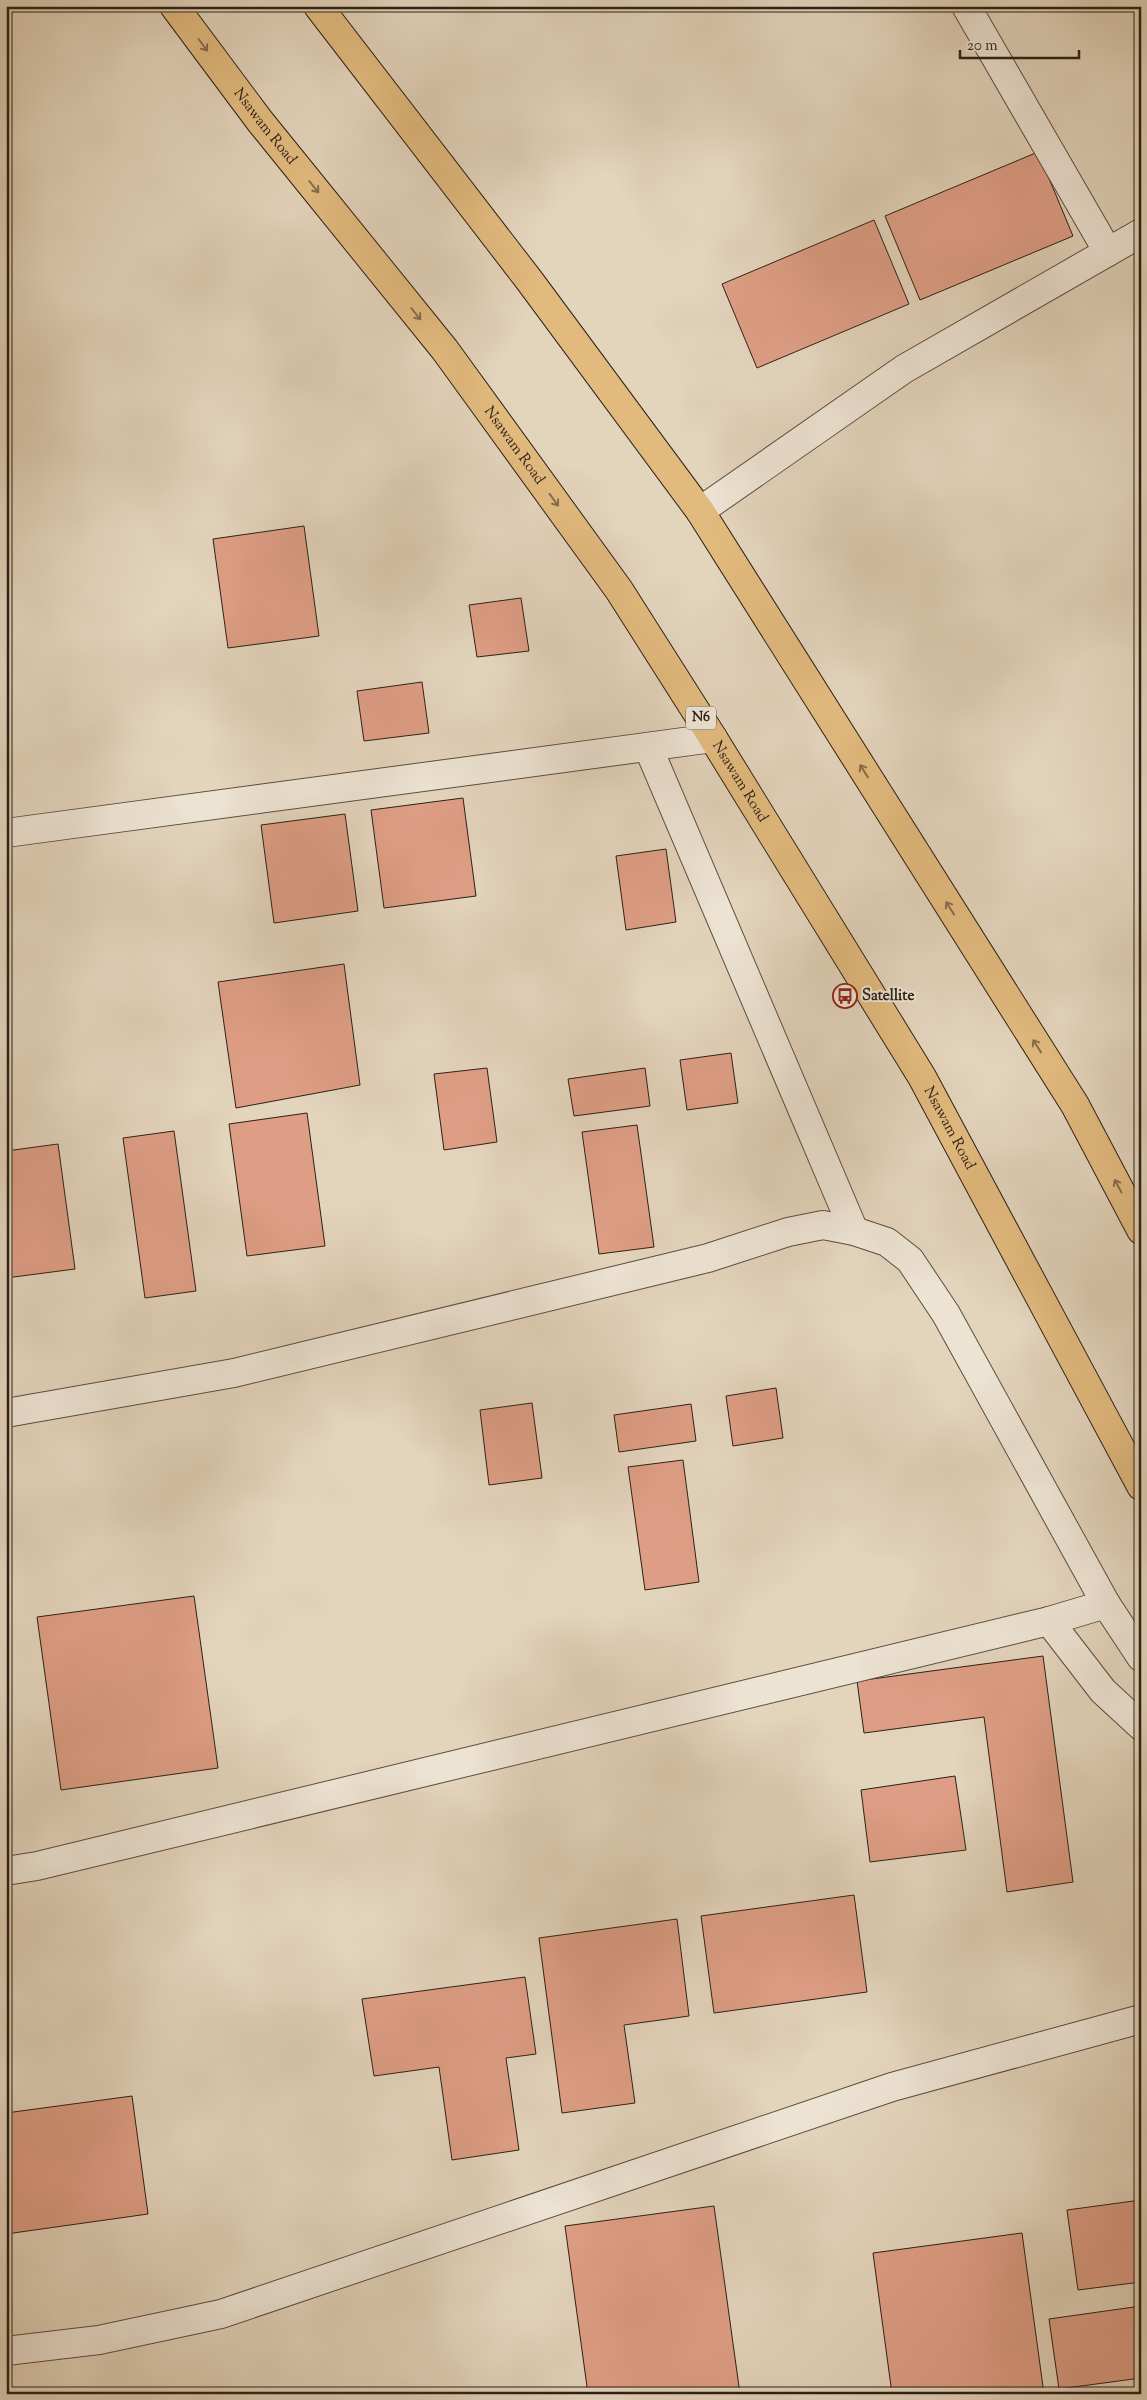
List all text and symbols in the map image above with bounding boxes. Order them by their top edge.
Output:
scale bar [960,28,1078,60]
text: 20 m [967,36,998,57]
one-way arrow [198,38,209,51]
street label: Nsawam Road [228,84,302,170]
one-way arrow [309,180,320,193]
one-way arrow [411,307,422,320]
street label: Nsawam Road [479,402,550,489]
one-way arrow [549,493,560,507]
road number: N6 [686,706,716,730]
street label: Nsawam Road [707,737,773,827]
one-way arrow [858,764,868,778]
one-way arrow [945,902,955,916]
bus stop icon: Satellite [832,983,858,1009]
place label: Satellite [862,986,914,1007]
one-way arrow [1032,1039,1042,1053]
street label: Nsawam Road [918,1083,981,1174]
one-way arrow [1113,1179,1123,1194]

